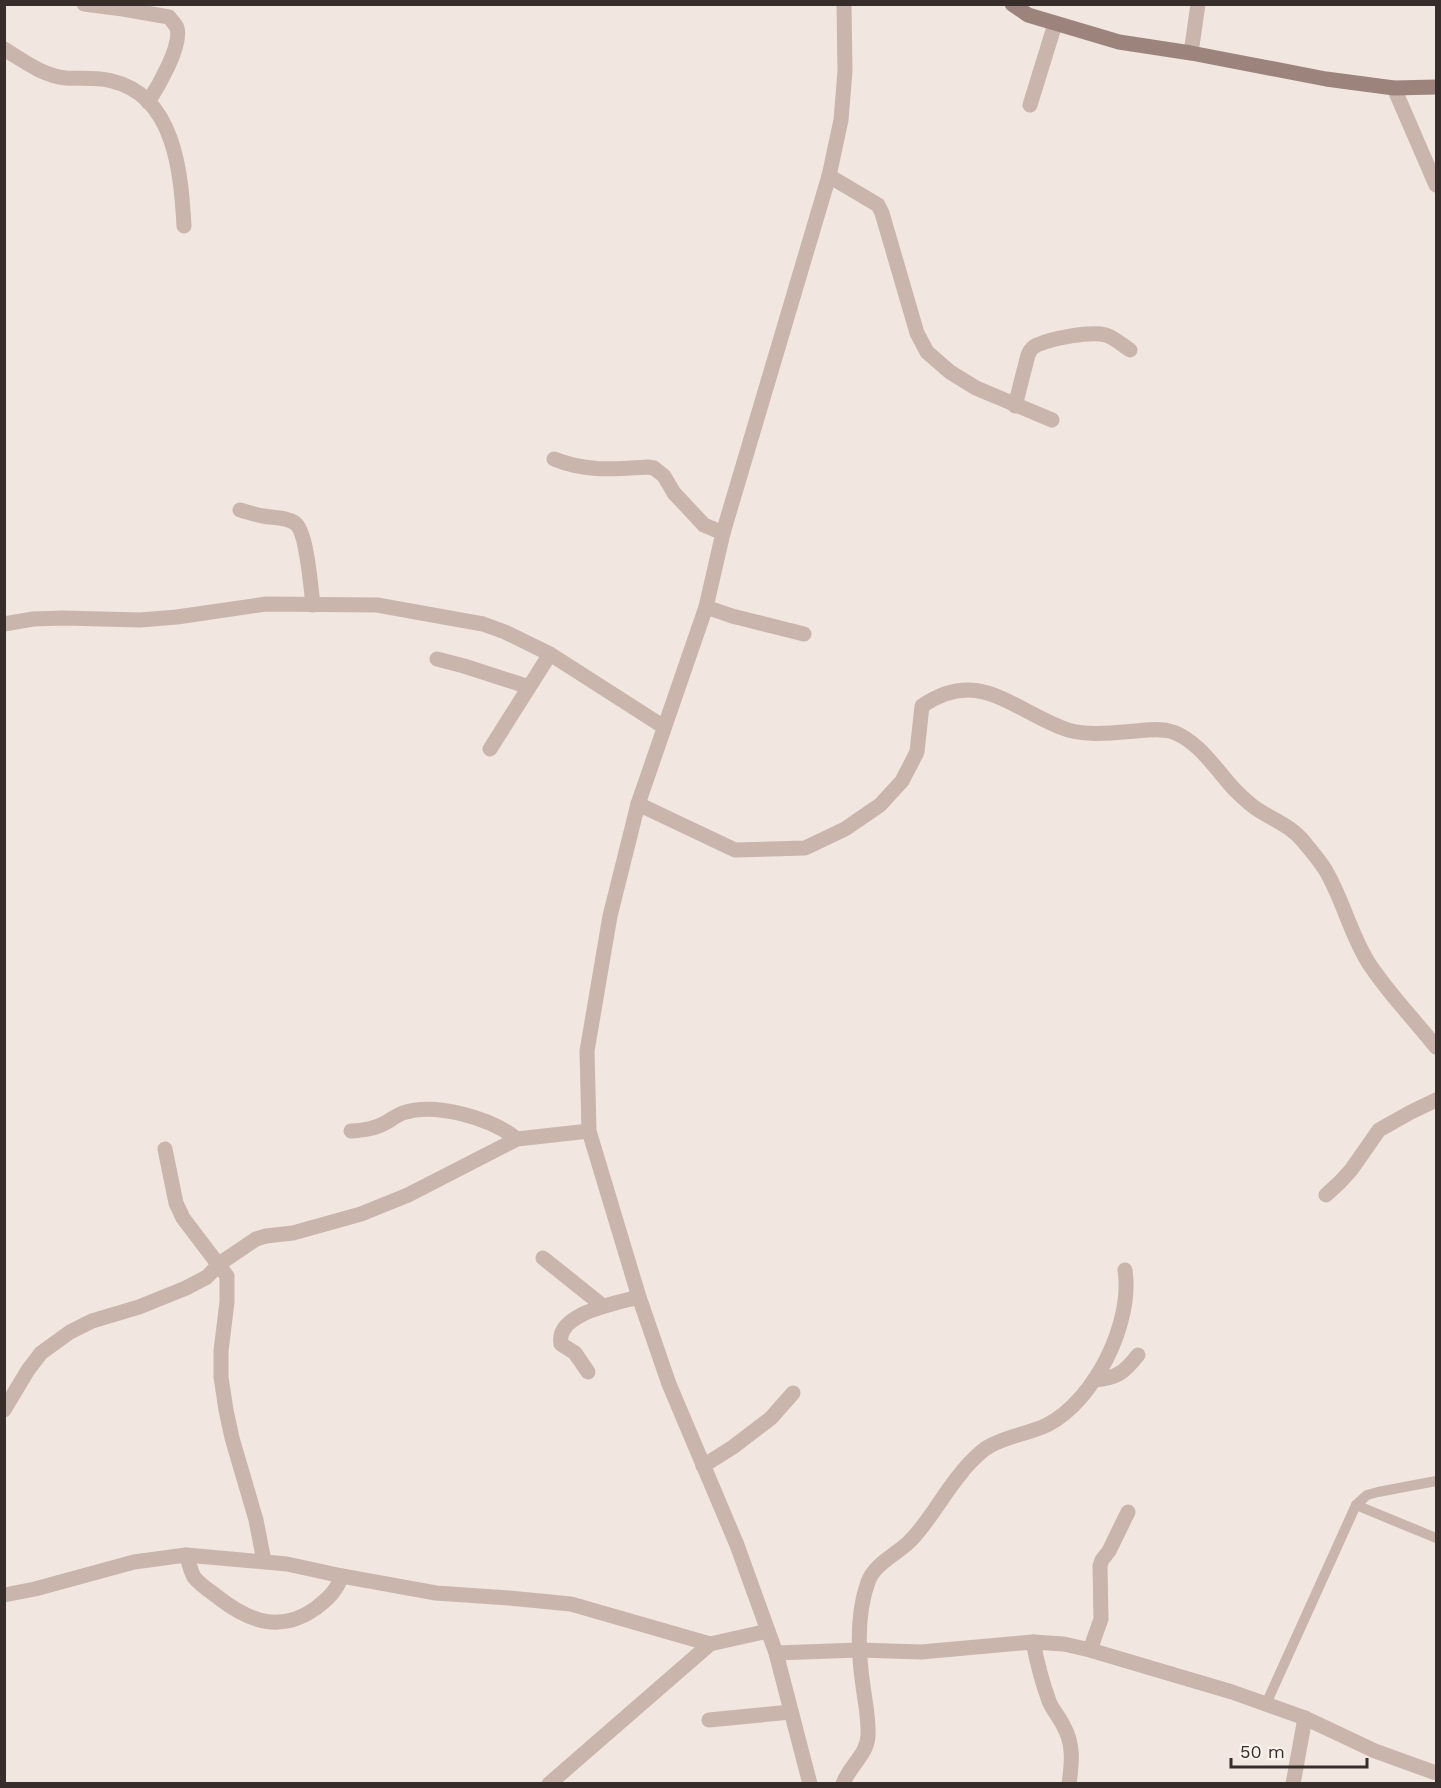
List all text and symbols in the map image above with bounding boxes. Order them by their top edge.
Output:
scale bar [1231,1731,1368,1769]
text: 50 m [1240,1741,1285,1762]

